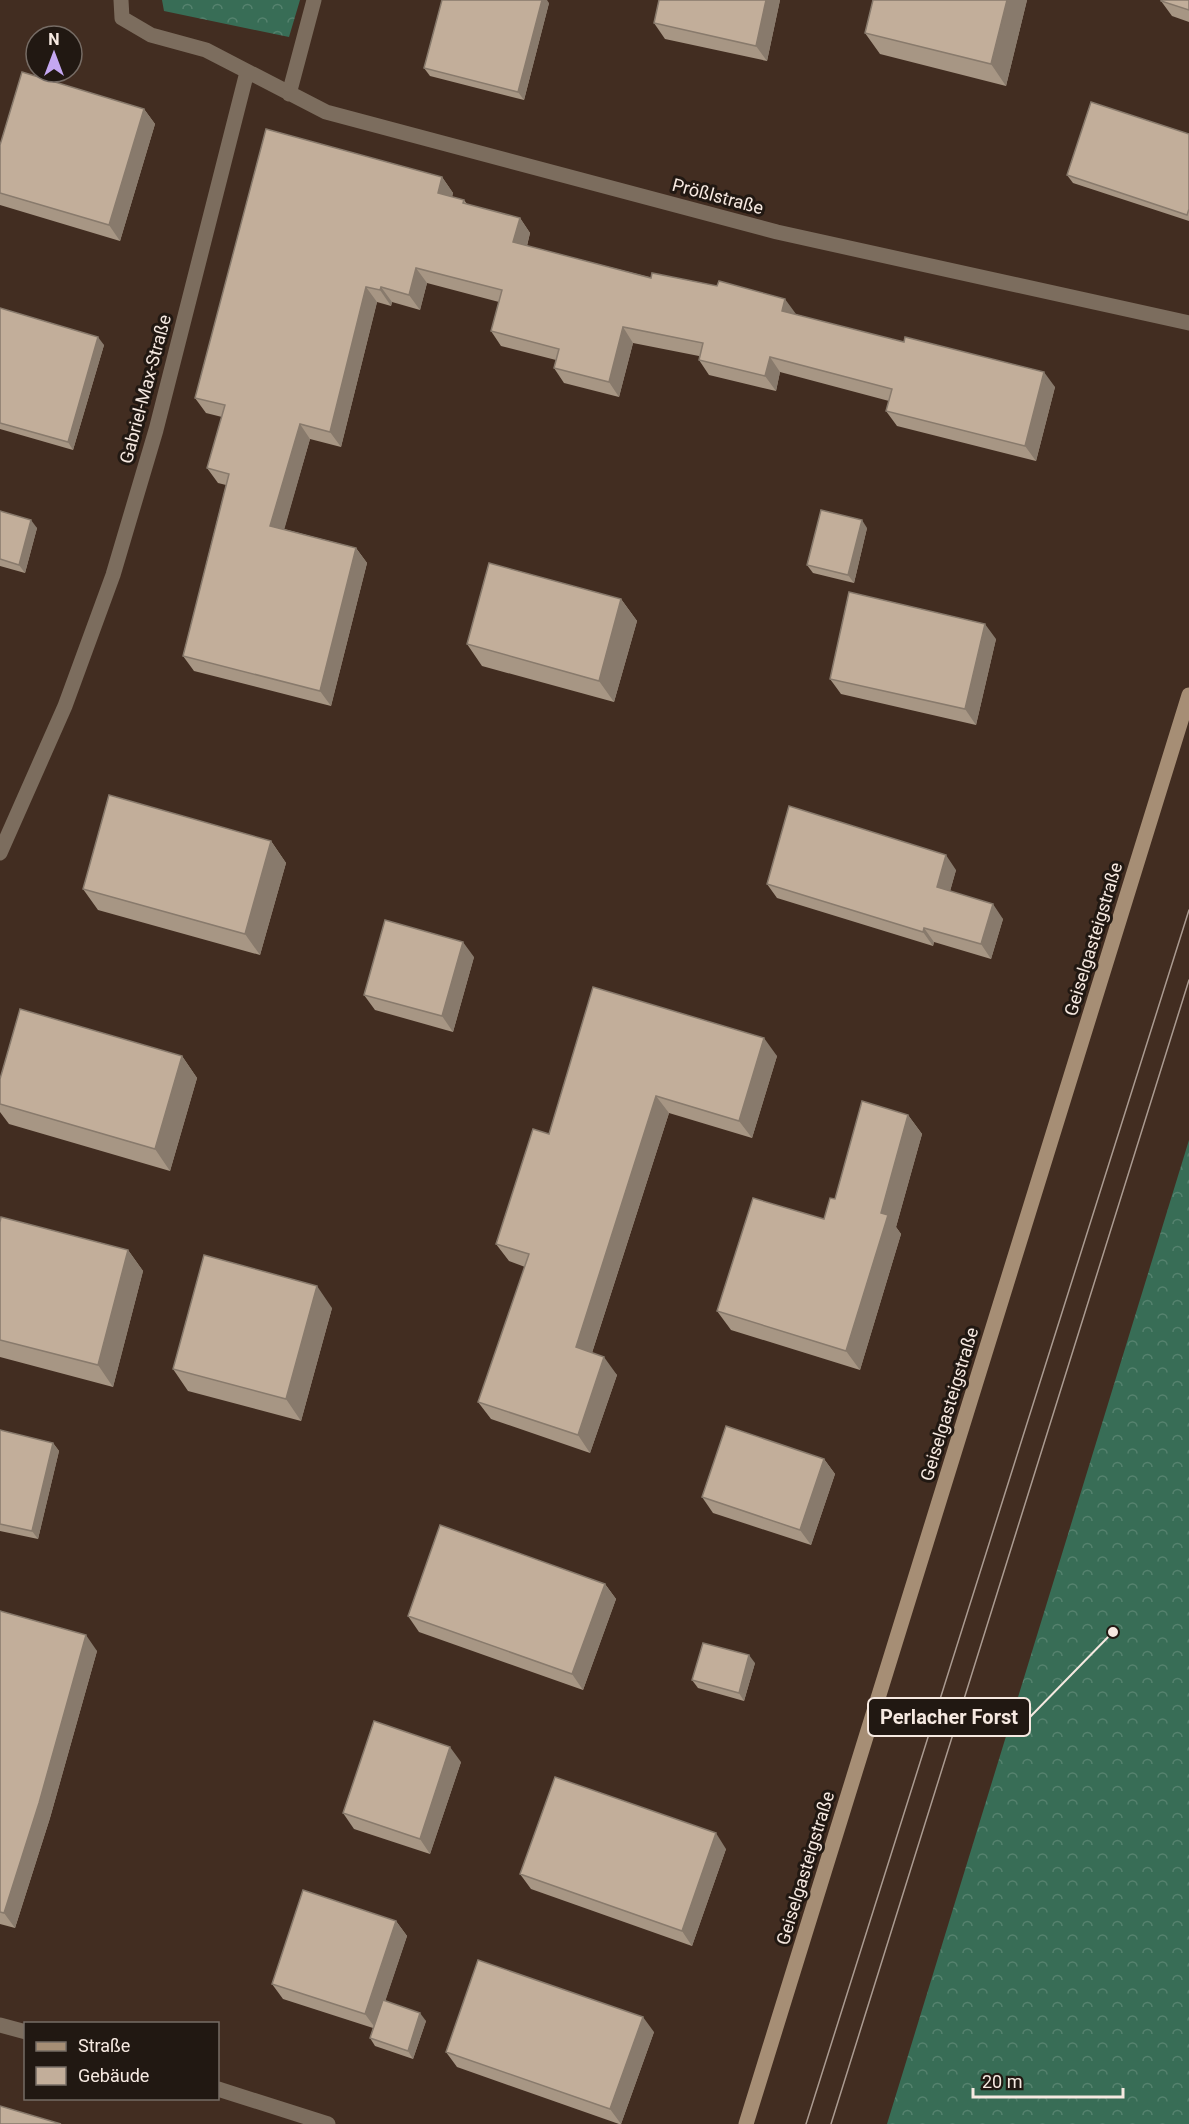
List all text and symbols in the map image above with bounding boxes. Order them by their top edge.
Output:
north arrow [24,24,84,84]
text: N [48,30,60,49]
street label: Prößlstraße [670,174,766,218]
street label: Gabriel-Max-Straße [115,312,175,466]
street label: Geiselgasteigstraße [1060,860,1126,1018]
street label: Geiselgasteigstraße [916,1325,982,1483]
callout: Perlacher Forst [868,1698,1030,1736]
text: Perlacher Forst [880,1705,1018,1729]
street label: Geiselgasteigstraße [772,1789,838,1947]
legend [24,2022,219,2100]
text: Straße [78,2035,130,2056]
scale bar [973,2061,1123,2099]
text: Gebäude [78,2065,149,2086]
text: 20 m [982,2071,1022,2092]

